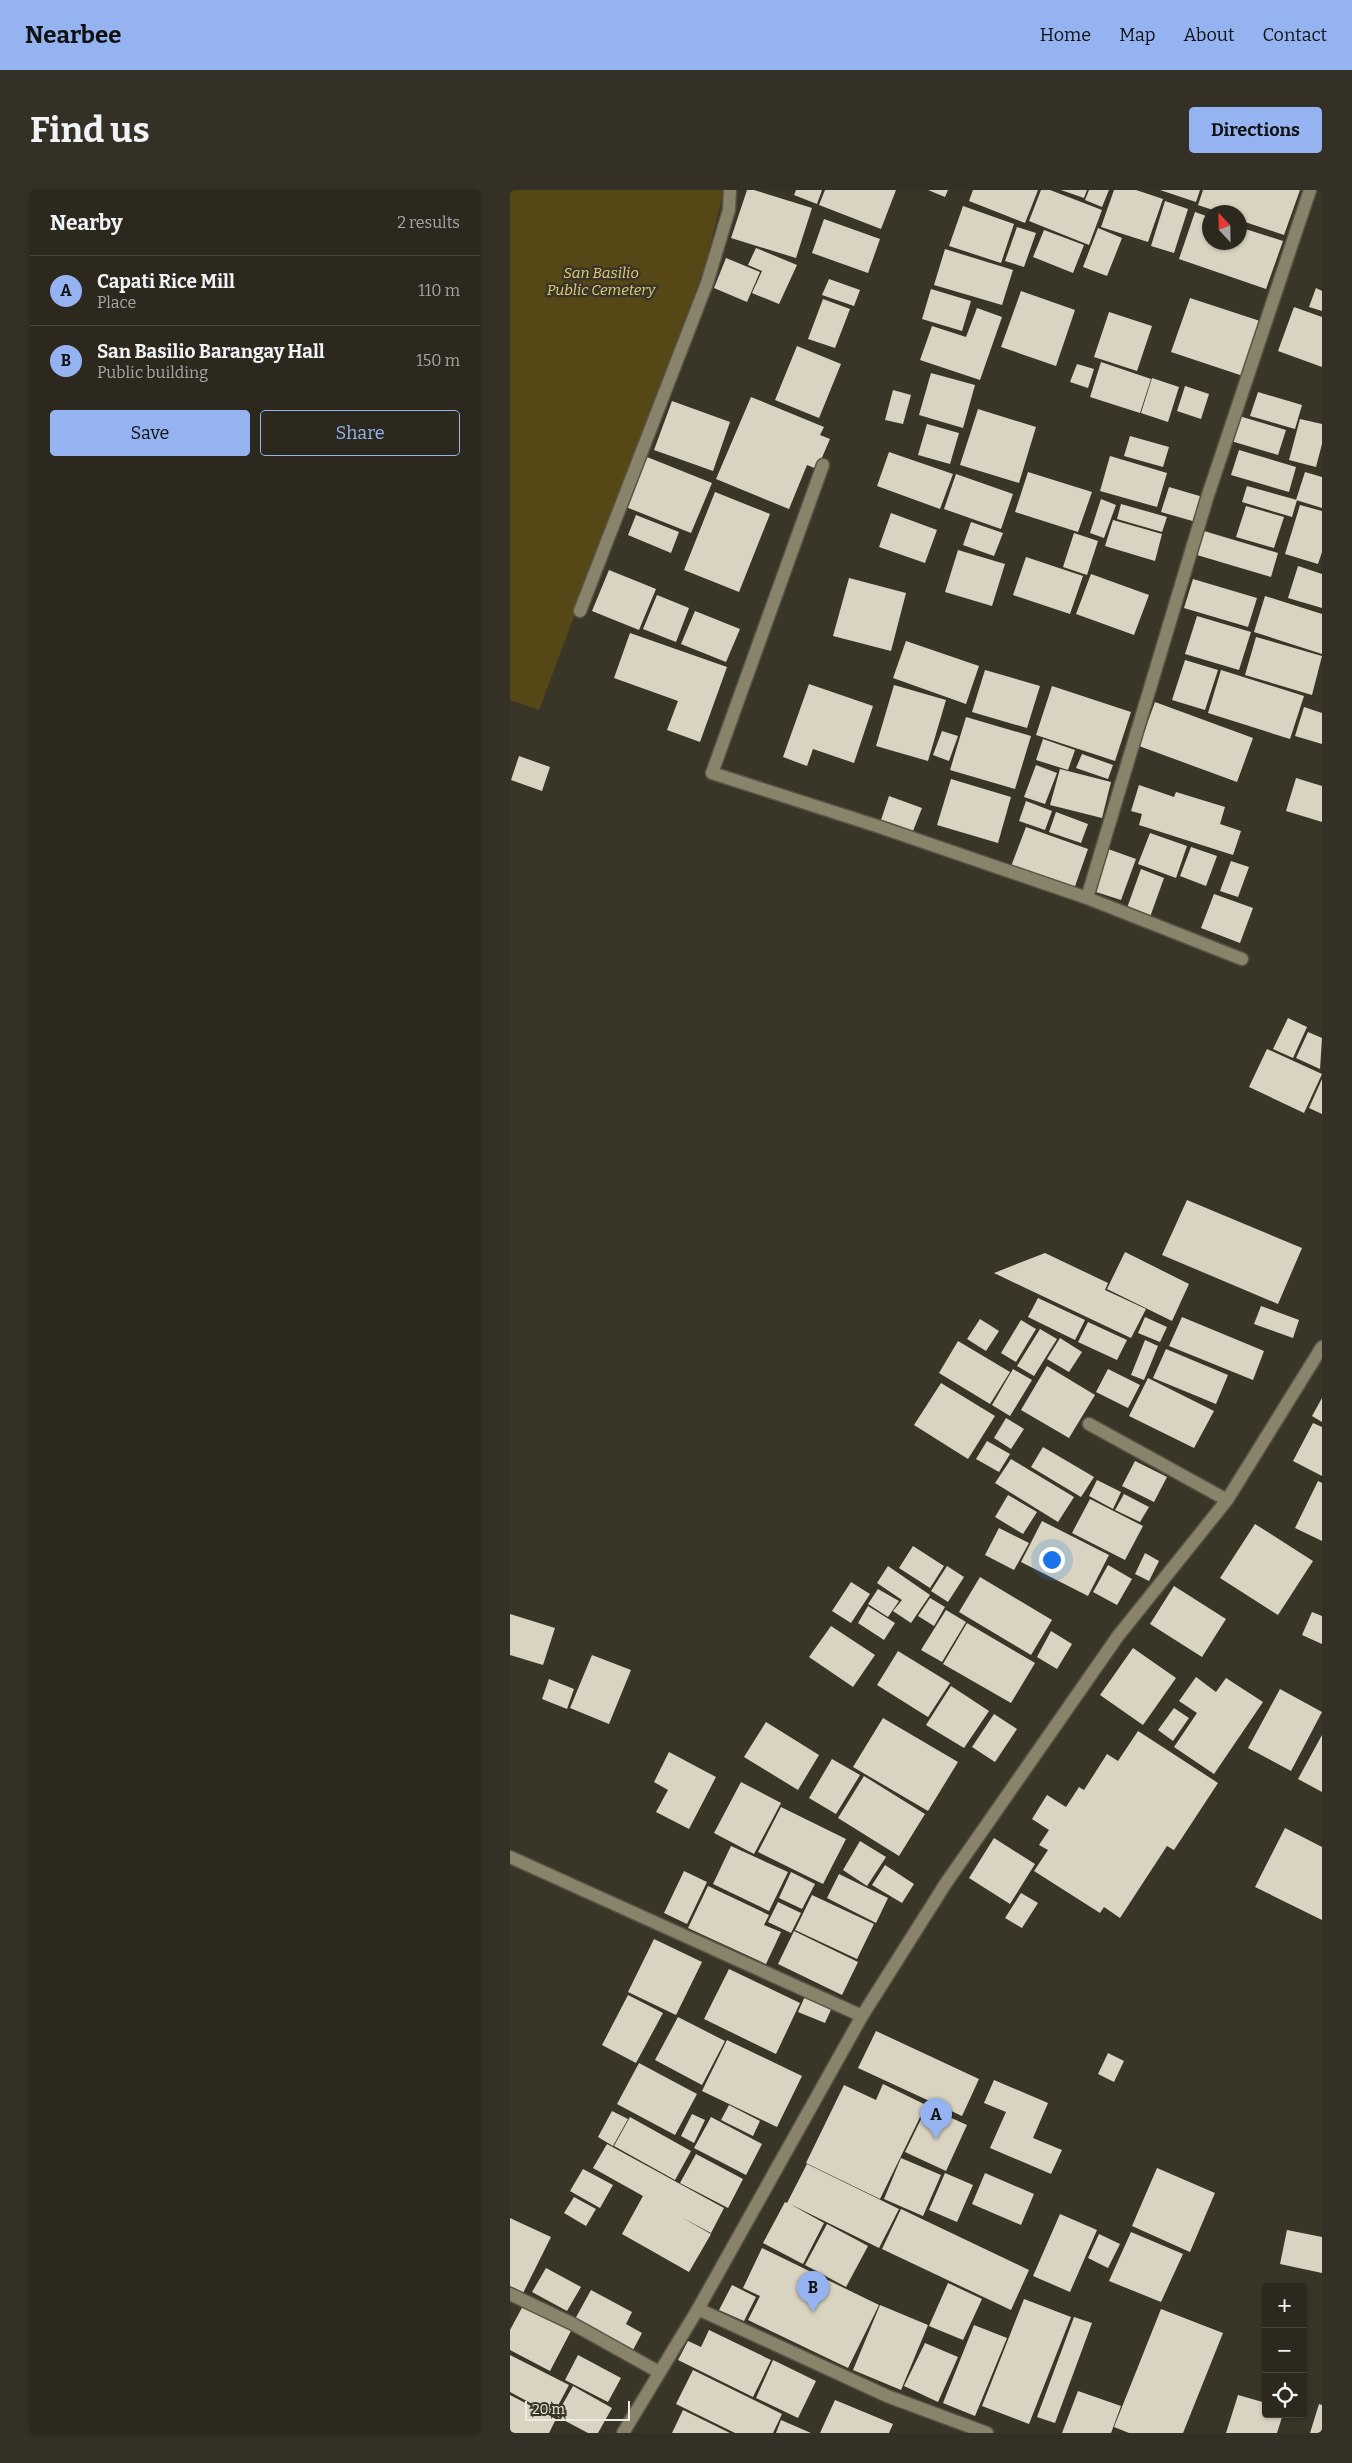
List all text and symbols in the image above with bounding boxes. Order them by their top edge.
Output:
text: Nearbee [25,21,121,49]
text: Home [1040,24,1091,46]
text: Map [1119,24,1155,46]
text: About [1183,24,1234,46]
text: Contact [1262,24,1327,46]
button: Directions [1189,107,1322,153]
text: Find us [30,109,150,151]
north arrow [1202,205,1247,250]
text: Nearby [50,210,123,236]
text: 2 results [397,213,460,232]
park label: San Basilio Public Cemetery [547,264,657,299]
text: Capati Rice Mill [97,270,235,293]
text: A [60,281,72,300]
text: 110 m [418,281,460,300]
text: Place [97,293,136,312]
text: San Basilio Barangay Hall [97,340,325,363]
text: B [61,351,71,370]
text: 150 m [416,351,460,370]
text: Public building [97,363,208,382]
button: Save [50,410,250,456]
button: Share [260,410,460,456]
your location [1039,1547,1065,1573]
pin: A [920,2098,952,2139]
pin: B [797,2271,829,2312]
map controls [1262,2283,1307,2418]
button: + [1262,2283,1307,2328]
button: − [1262,2328,1307,2373]
button: locate [1262,2373,1307,2418]
scale bar [525,2398,630,2421]
text: 20 m [532,2401,565,2418]

